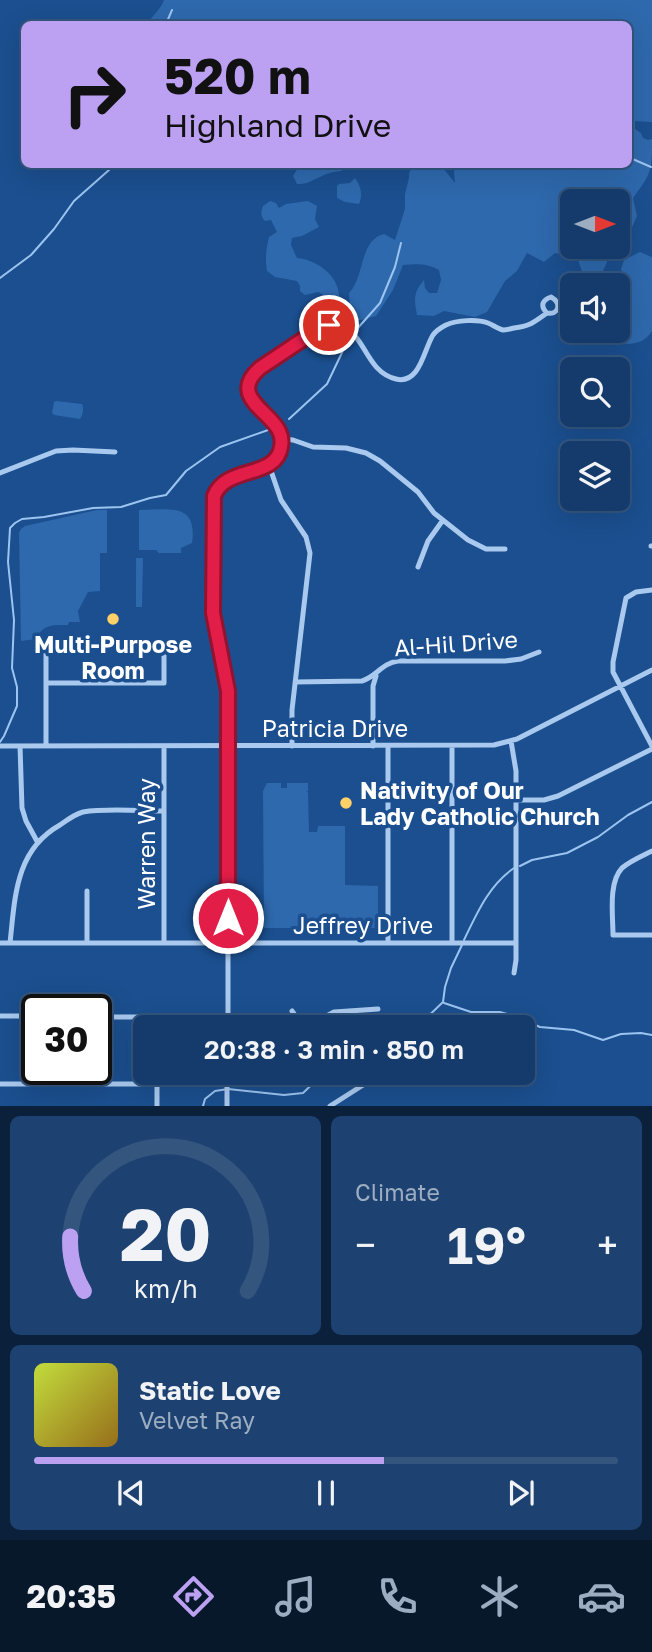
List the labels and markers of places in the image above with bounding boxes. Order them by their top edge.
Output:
pin [299,295,359,355]
marker: Multi-Purpose Room [105,611,121,627]
place label: Multi-Purpose Room [34,630,192,684]
place label: Nativity of Our Lady Catholic Church [360,776,600,830]
marker: Nativity of Our Lady Catholic Church [338,795,354,811]

